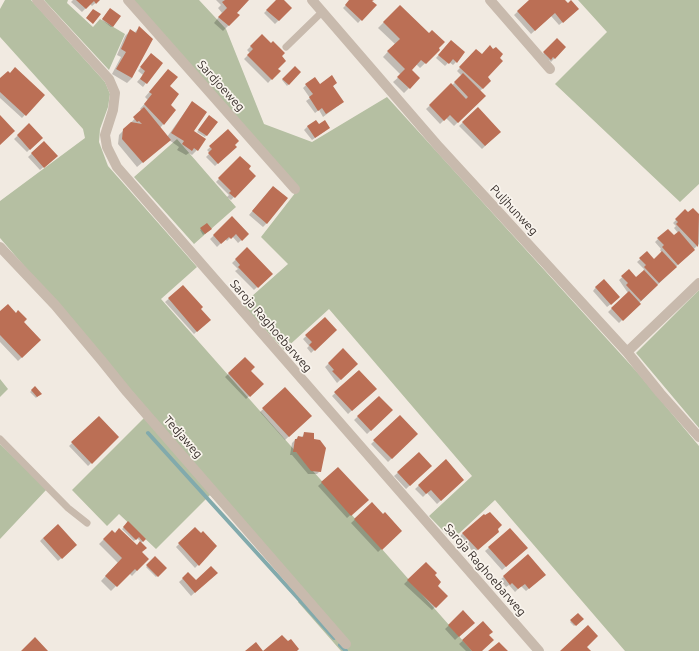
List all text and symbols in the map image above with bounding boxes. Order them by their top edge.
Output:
street label: Sardjoeweg [194,58,248,114]
street label: Puljhunweg [487,182,541,238]
street label: Saroja Raghoebarweg [227,277,315,375]
street label: Tedjaweg [161,413,205,461]
street label: Saroja Raghoebarweg [441,521,529,619]

